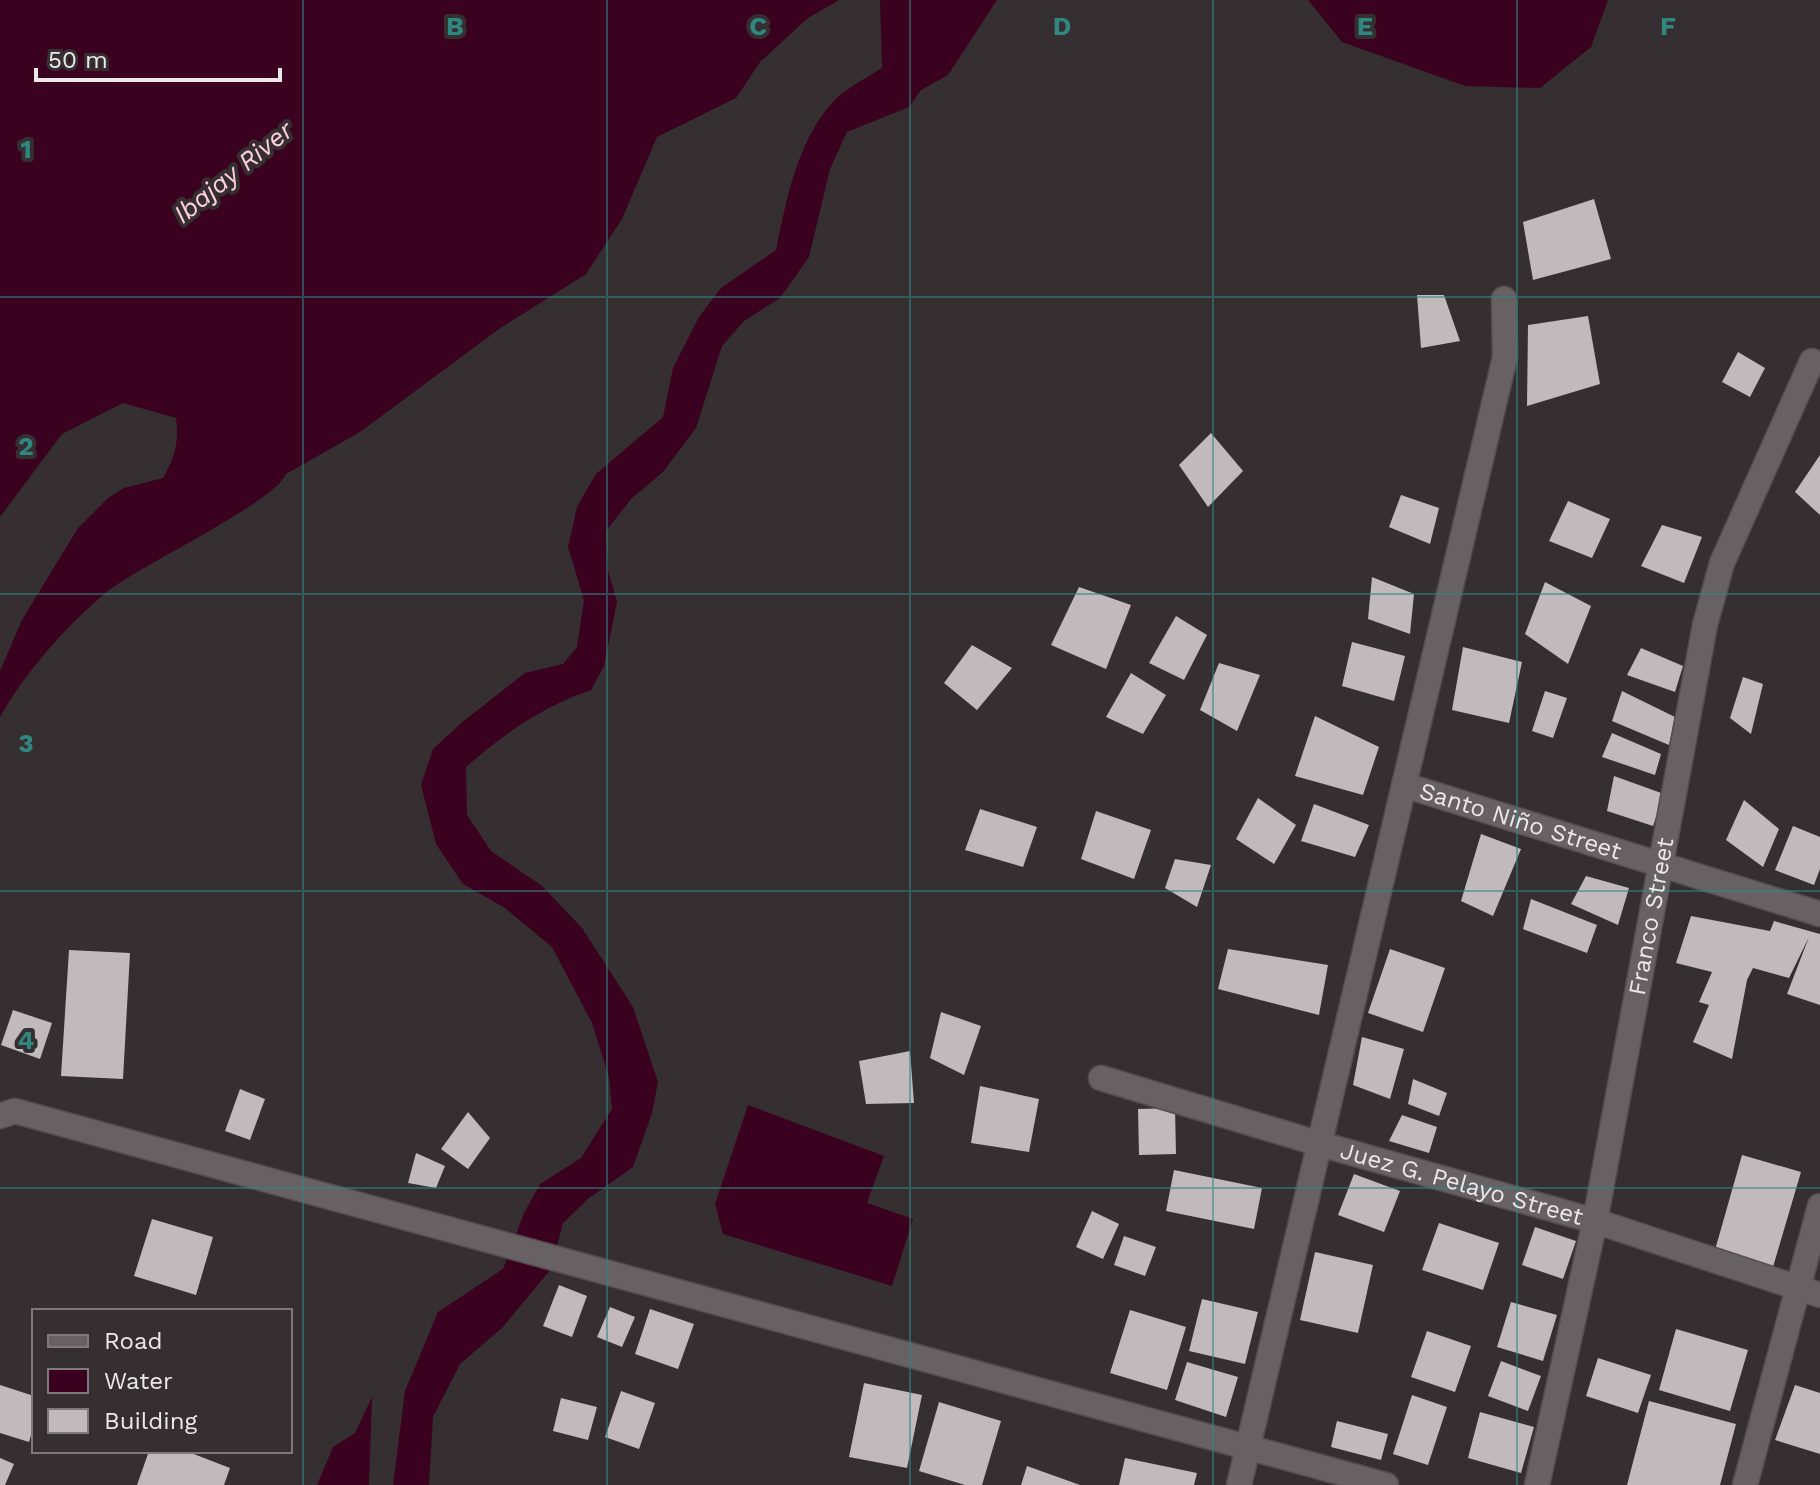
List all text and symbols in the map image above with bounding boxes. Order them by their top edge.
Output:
text: B [446,11,464,41]
text: C [749,11,767,41]
text: D [1053,11,1071,41]
text: E [1357,11,1373,41]
text: F [1660,11,1676,41]
scale bar [36,32,280,82]
text: 50 m [48,46,108,74]
water label: Ibajay River [167,114,299,229]
text: 1 [20,134,32,164]
text: 2 [18,431,34,461]
text: 3 [18,728,34,758]
street label: Santo Niño Street [1416,777,1625,866]
street label: Franco Street [1623,835,1679,998]
text: 4 [18,1025,35,1055]
street label: Juez G. Pelayo Street [1337,1136,1586,1231]
legend [32,1309,292,1453]
text: Road [104,1327,163,1355]
text: Water [104,1367,173,1395]
text: Building [104,1407,197,1435]

